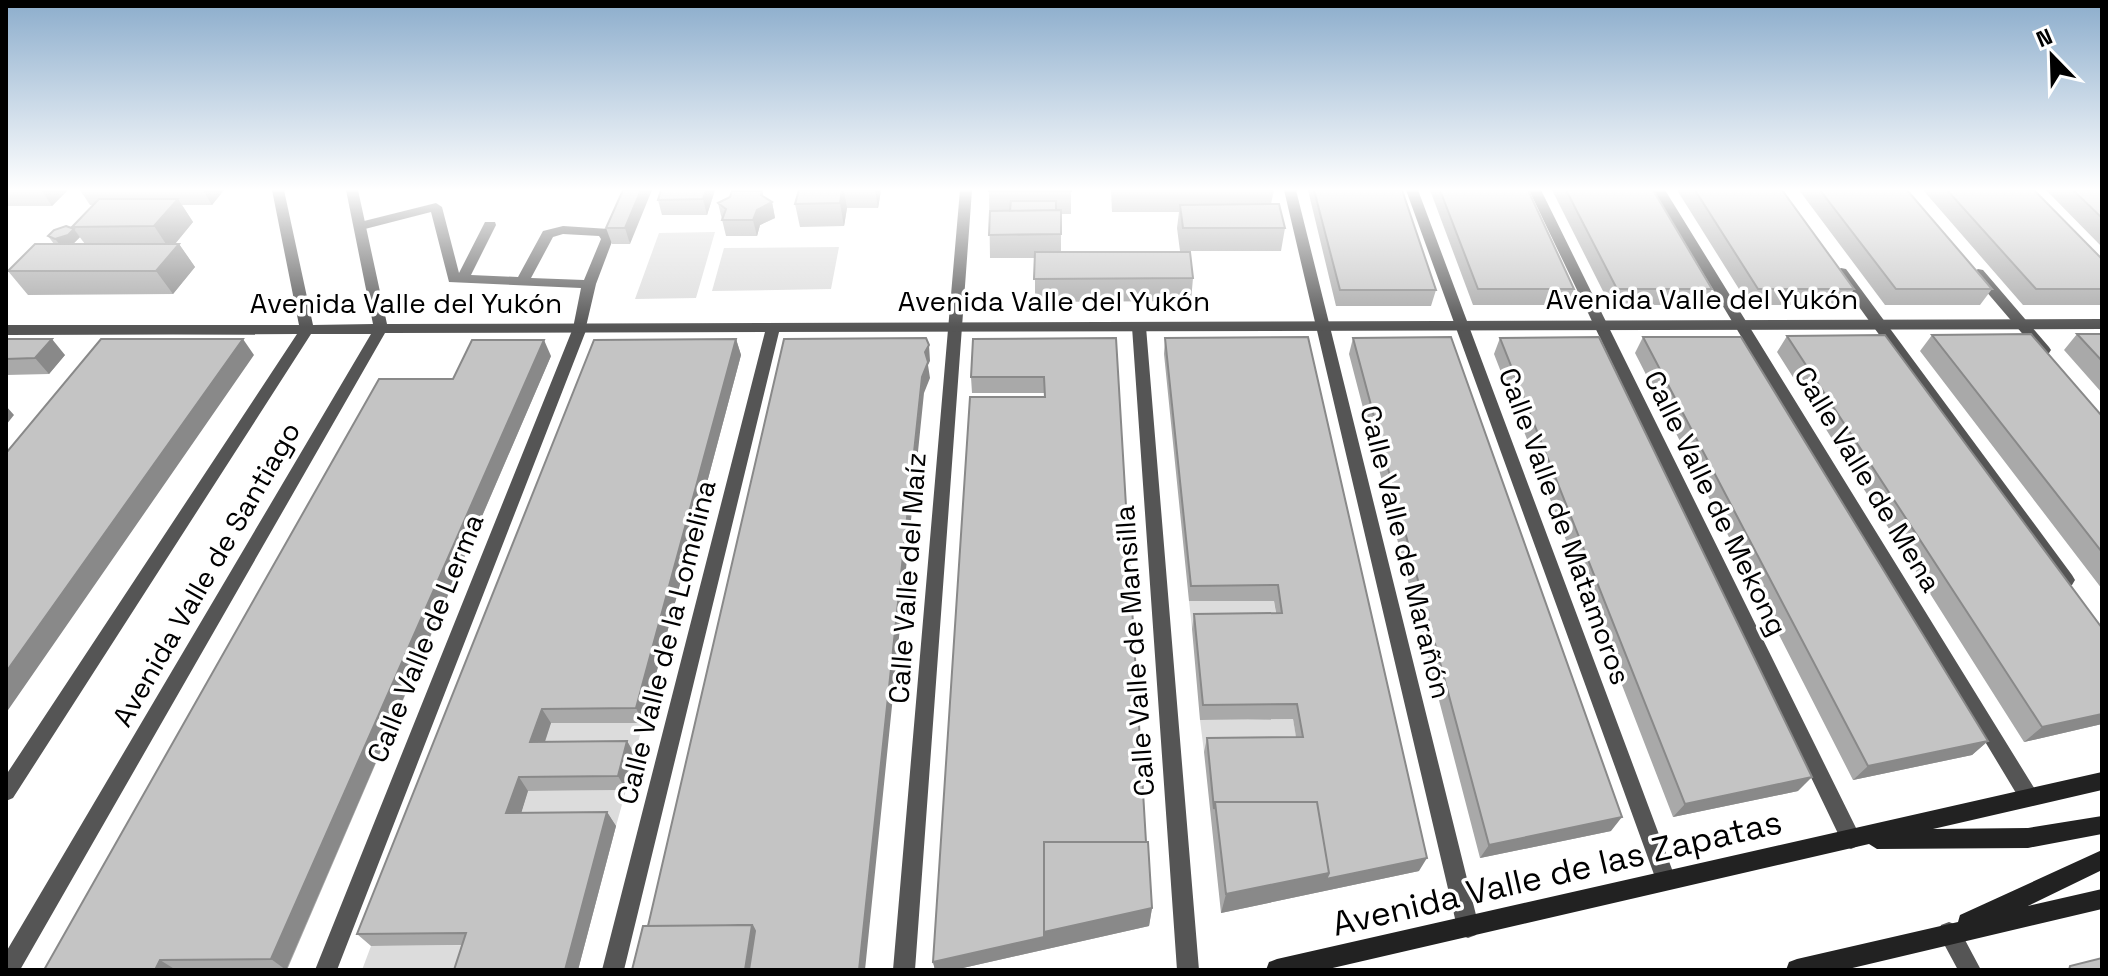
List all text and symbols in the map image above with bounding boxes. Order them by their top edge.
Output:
north arrow [2012,16,2092,96]
text: N [2032,22,2056,53]
street label: Avenida Valle del Yukón [1546,281,1858,317]
street label: Avenida Valle del Yukón [898,283,1210,319]
street label: Avenida Valle del Yukón [250,285,562,321]
street label: Calle Valle de Mena [1786,360,1950,598]
street label: Calle Valle de Matamoros [1491,363,1639,689]
street label: Calle Valle de Mekong [1636,365,1796,641]
street label: Calle Valle de Marañón [1352,402,1460,702]
street label: Avenida Valle de Santiago [104,415,308,733]
street label: Calle Valle del Maíz [880,451,934,705]
street label: Calle Valle de la Lomelina [608,476,724,808]
street label: Calle Valle de Mansilla [1106,504,1162,798]
street label: Calle Valle de Lerma [359,508,491,768]
street label: Avenida Valle de las Zapatas [1328,800,1786,946]

